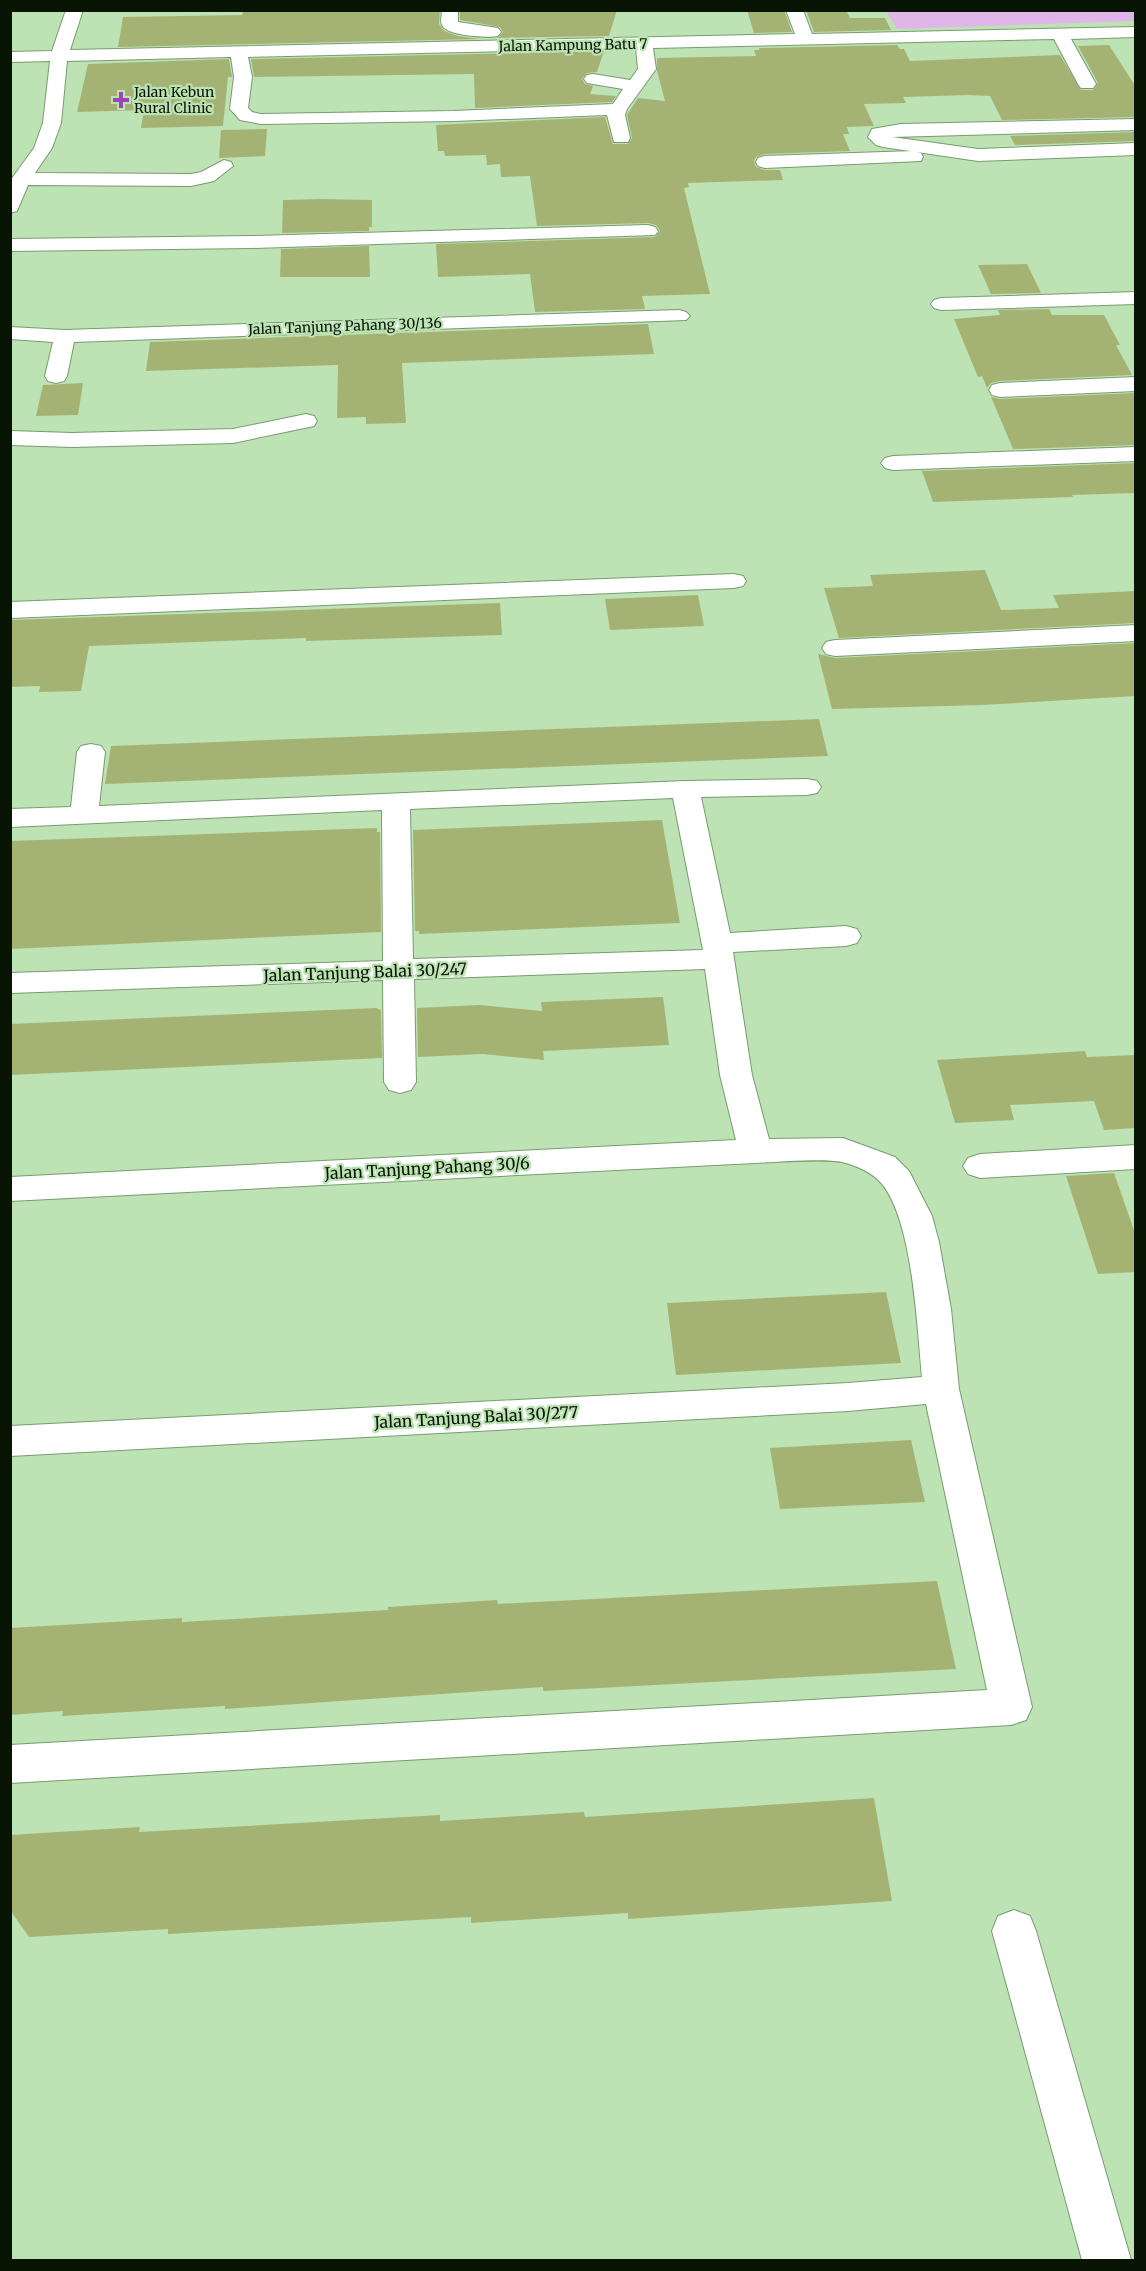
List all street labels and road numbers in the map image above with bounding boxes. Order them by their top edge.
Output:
street label: Jalan Kampung Batu 7 [497,35,648,55]
street label: Jalan Tanjung Pahang 30/136 [247,314,442,338]
street label: Jalan Tanjung Balai 30/247 [262,958,467,986]
street label: Jalan Tanjung Pahang 30/6 [323,1153,530,1183]
street label: Jalan Tanjung Balai 30/277 [373,1402,578,1432]

